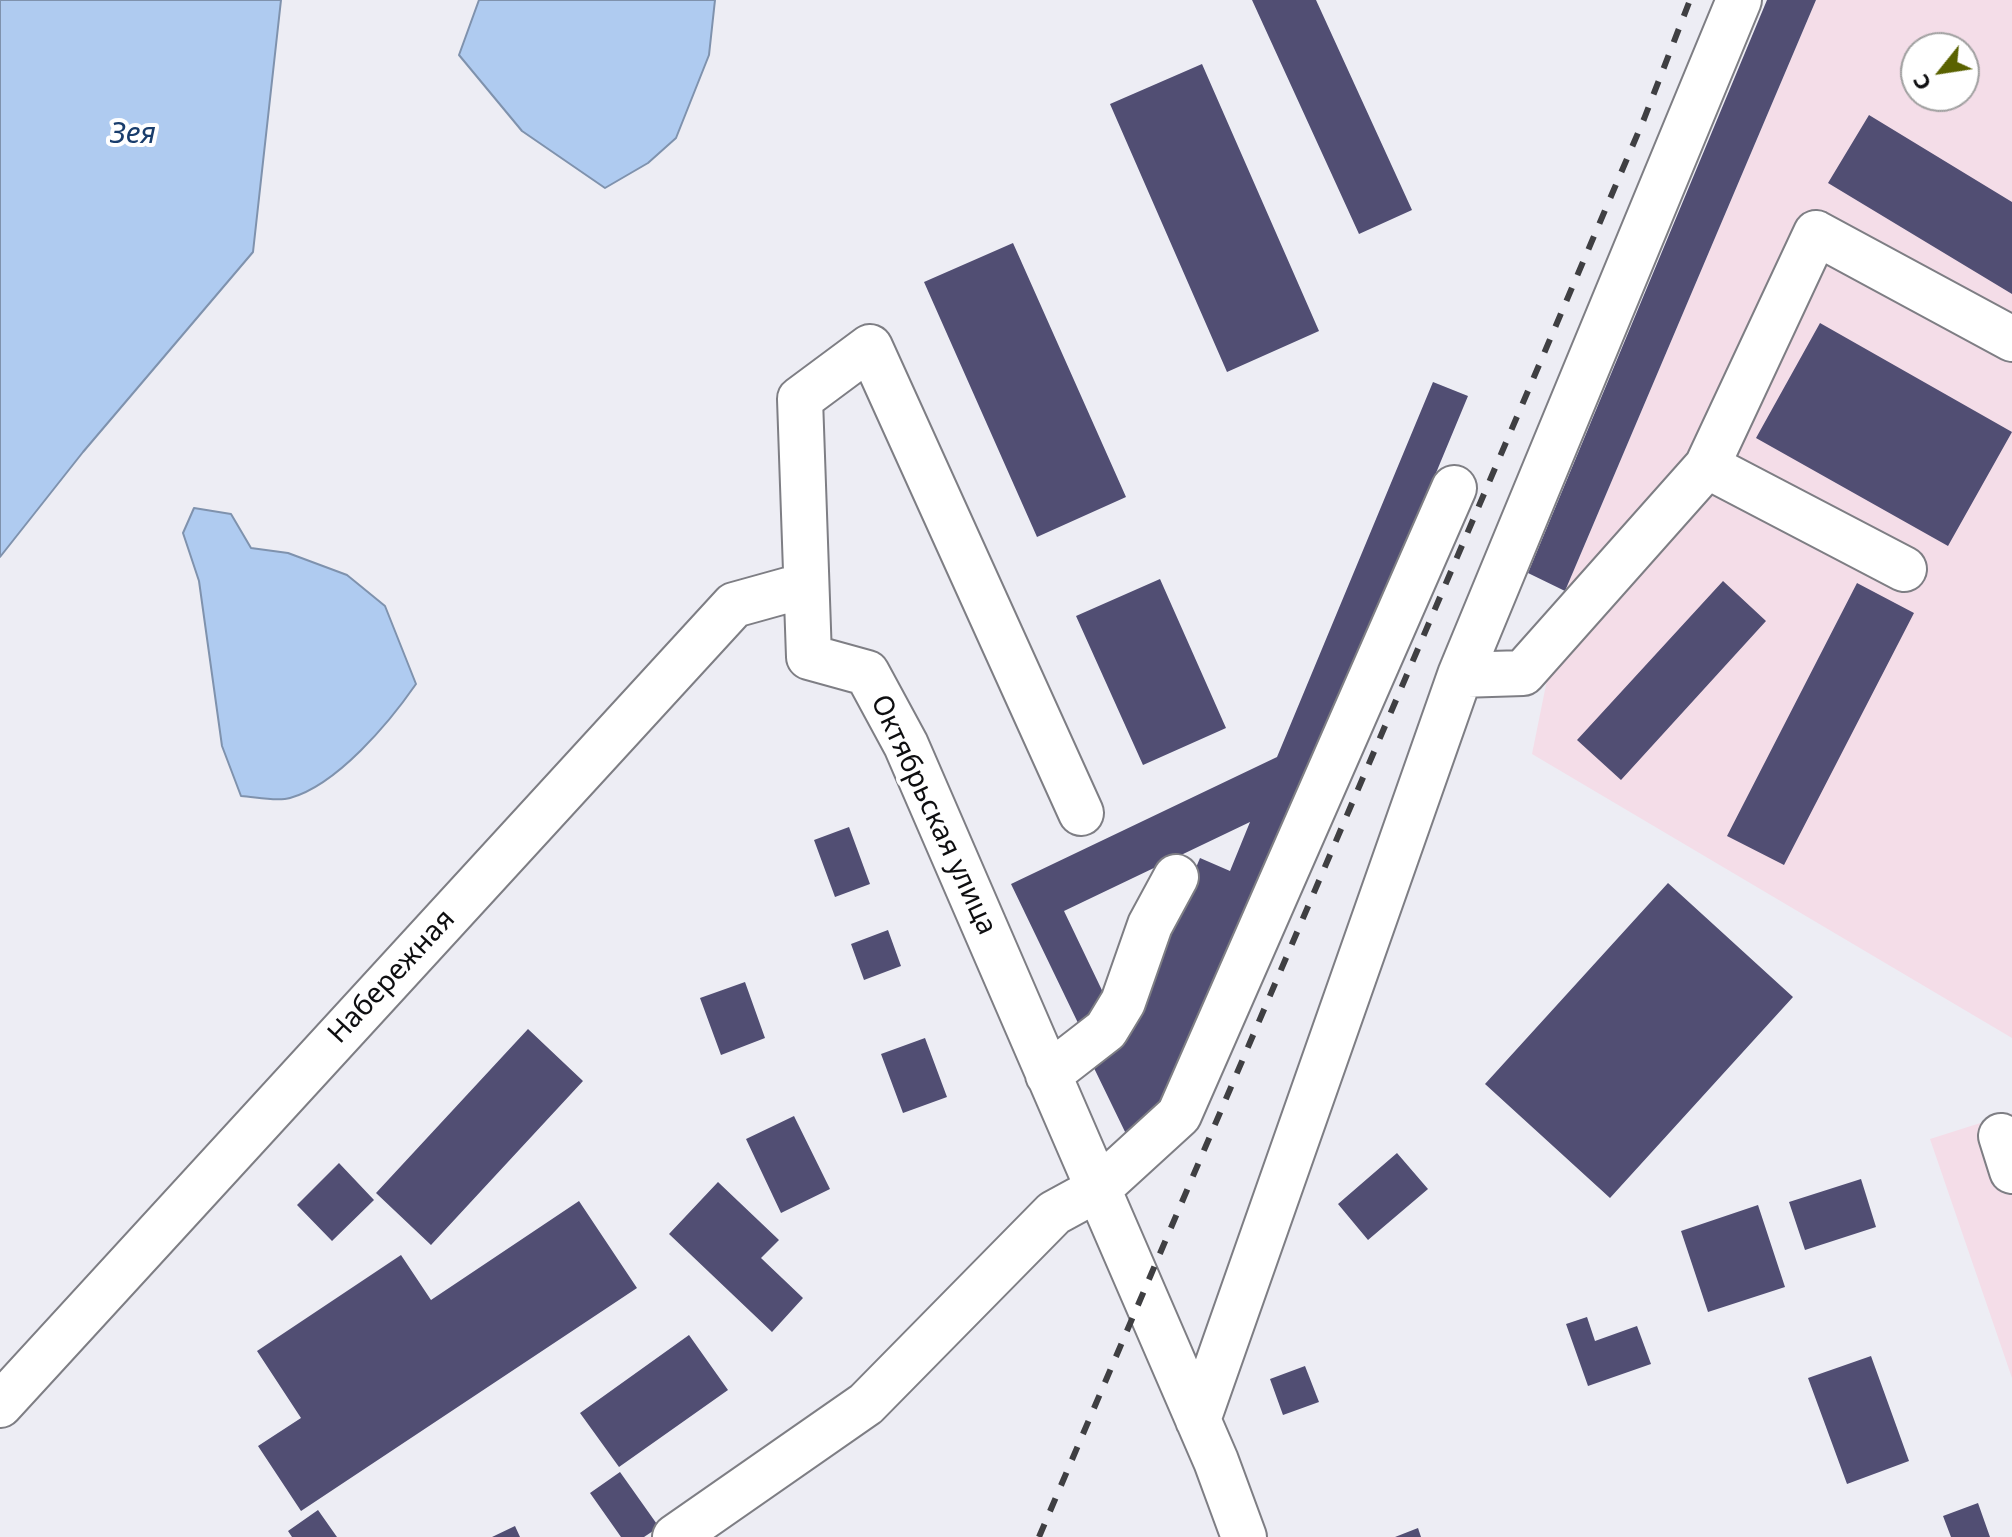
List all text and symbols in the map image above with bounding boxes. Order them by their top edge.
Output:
north arrow [1900,32,1980,112]
text: С [1904,69,1937,97]
water label: Зея [110,116,156,152]
street label: Октябрьская улица [863,690,1003,940]
street label: Набережная [322,903,462,1051]

